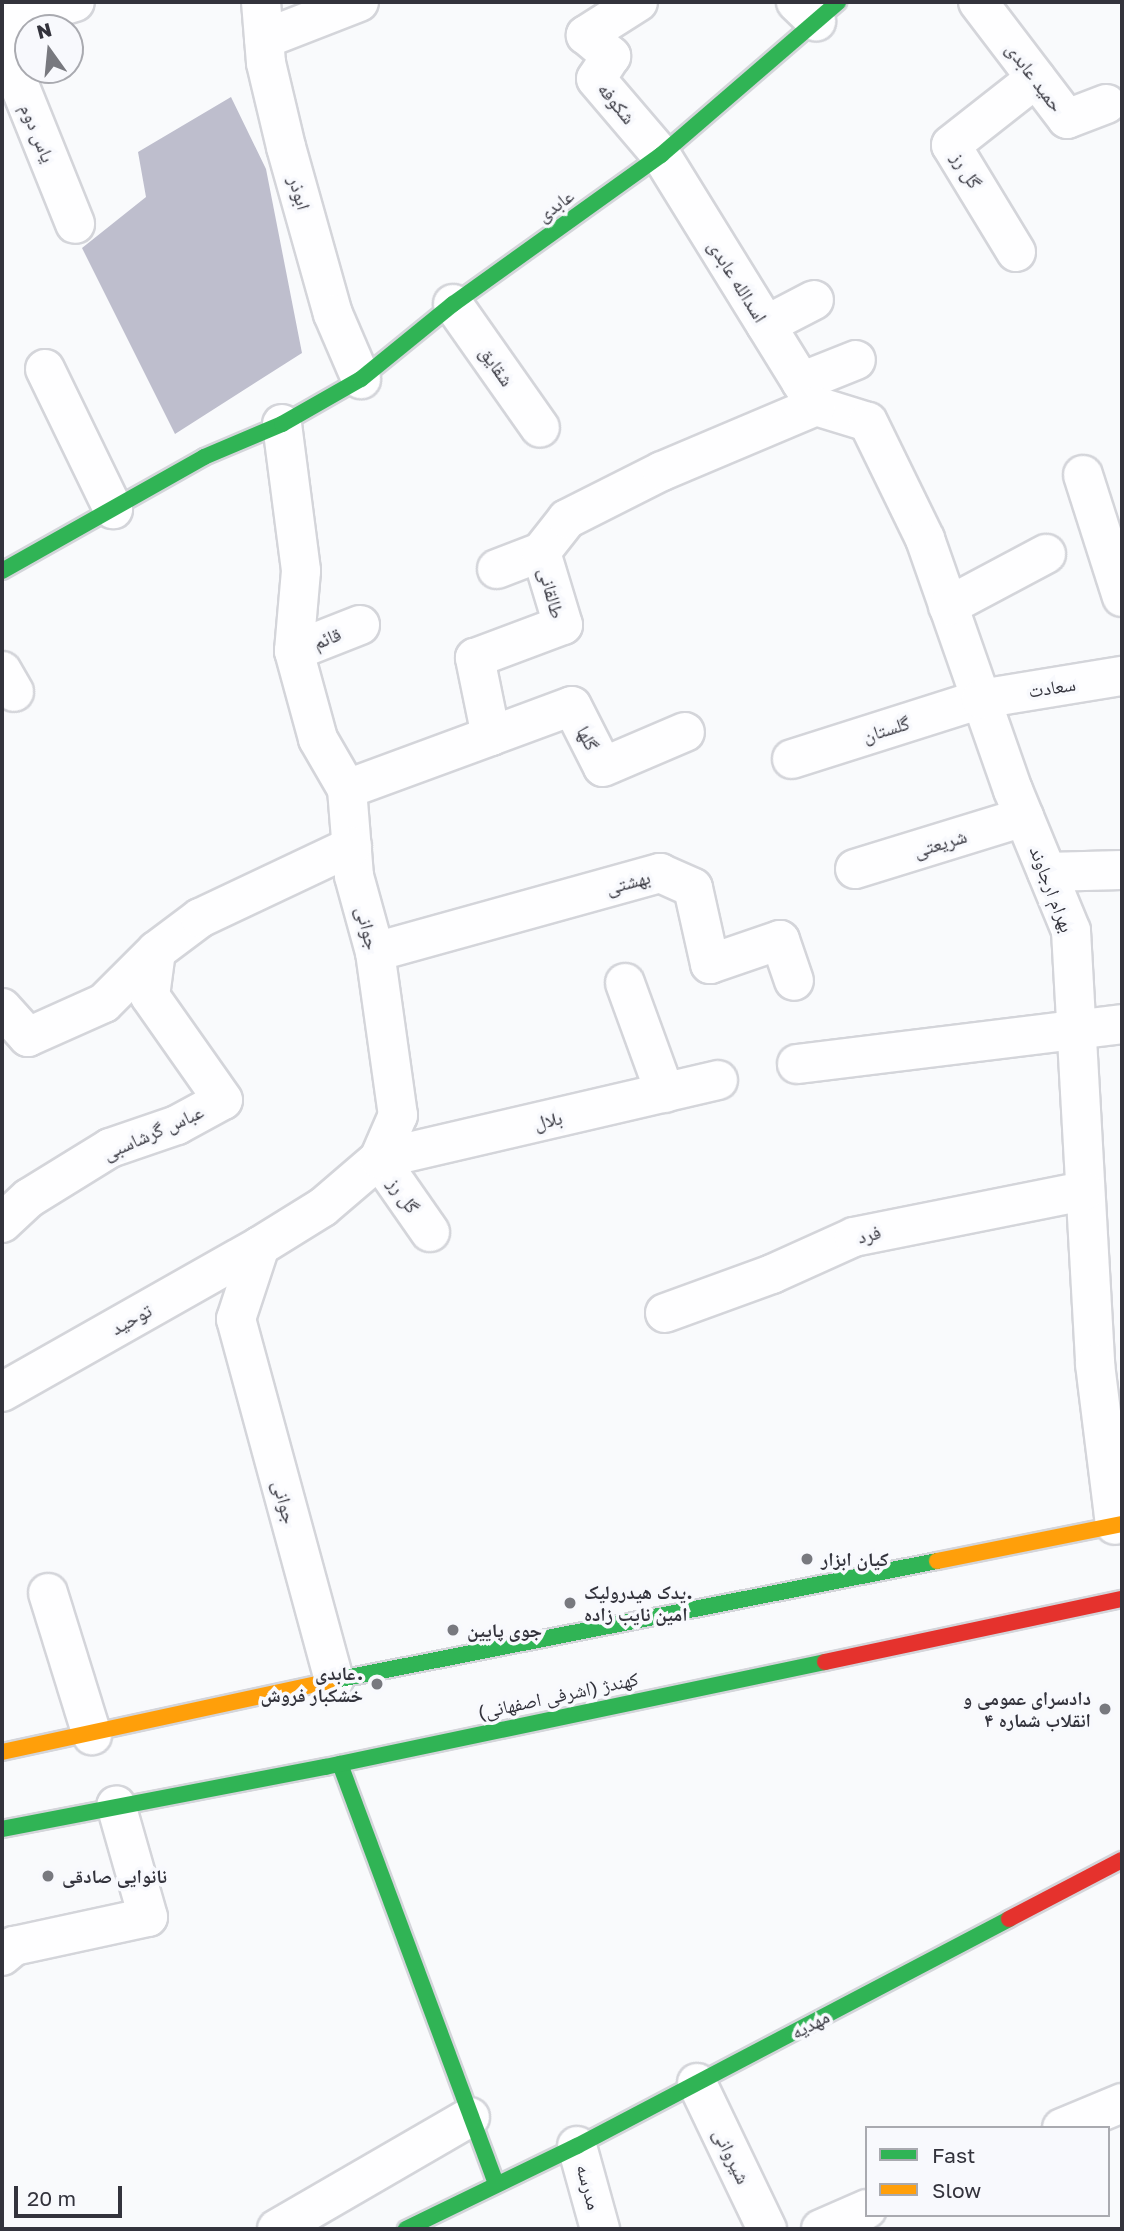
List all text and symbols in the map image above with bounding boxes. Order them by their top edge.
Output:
north arrow [14,14,84,84]
text: N [34,17,54,43]
street label: حمید عابدی [1002,38,1068,116]
street label: شکوفه [593,78,641,128]
street label: یاس دوم [16,100,60,166]
street label: گل رز [947,148,987,192]
street label: ابوذر [284,174,316,212]
street label: عابدی [532,184,578,226]
street label: اسدالله عابدی [704,236,772,326]
street label: شقایق [475,342,519,390]
street label: طالقانی [534,565,570,621]
street label: قائم [310,622,344,654]
street label: سعادت [1027,672,1077,702]
street label: گلستان [860,711,912,747]
street label: گلها [572,722,604,754]
street label: شریعتی [911,824,969,862]
street label: بهرام ارجاوند [1025,843,1079,935]
street label: بهشتی [603,865,653,899]
street label: جوانی [352,904,384,952]
street label: عباس گرشاسبی [99,1100,207,1164]
street label: بلال [532,1106,564,1134]
street label: گل رز [384,1173,424,1217]
street label: فرد [855,1220,883,1248]
street label: توحید [107,1299,155,1339]
street label: جوانی [268,1478,302,1526]
place label: کیان ابزار [821,1548,889,1570]
marker: کیان ابزار [799,1551,815,1567]
place label: یدک هیدرولیک. امین نایب زاده [584,1581,693,1625]
marker: یدک هیدرولیک. امین نایب زاده [562,1595,578,1611]
place label: جوی پایین [467,1619,542,1641]
marker: جوی پایین [445,1622,461,1638]
place label: عابدی. خشکبار فروش [260,1662,363,1706]
street label: کهندژ (اشرفی اصفهانی) [476,1667,640,1723]
marker: عابدی. خشکبار فروش [369,1676,385,1692]
place label: دادسرای عمومی و انقلاب شماره ۴ [963,1687,1091,1731]
marker: دادسرای عمومی و انقلاب شماره ۴ [1097,1701,1113,1717]
place label: نانوایی صادقی [62,1865,167,1887]
marker: نانوایی صادقی [40,1868,56,1884]
street label: مهدیه [787,2005,833,2043]
street label: شیروانی [709,2125,755,2187]
legend [865,2126,1110,2217]
text: Fast [932,2142,975,2168]
street label: مدرسه [572,2162,606,2212]
scale bar [18,2172,126,2216]
text: Slow [932,2177,981,2203]
text: 20 m [27,2185,76,2211]

